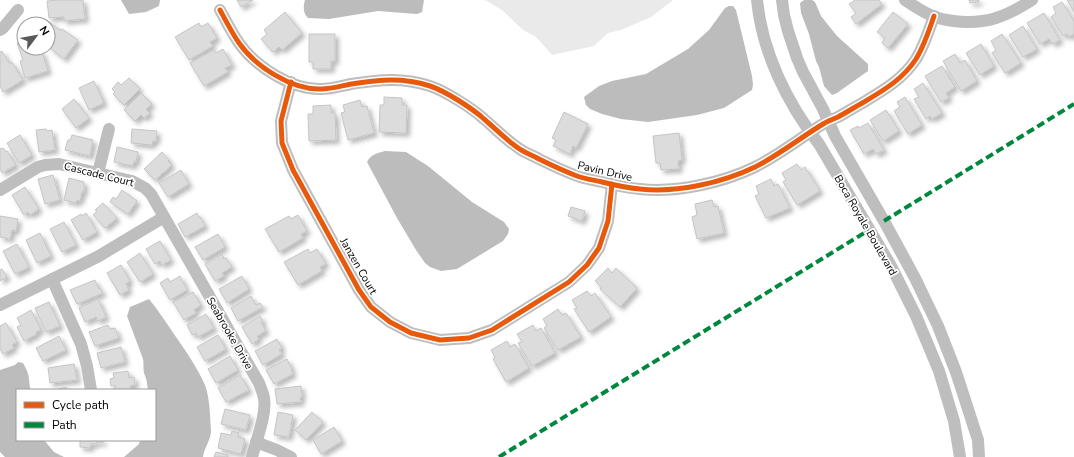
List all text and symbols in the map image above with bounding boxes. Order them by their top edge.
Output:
north arrow [16,16,56,56]
text: N [36,23,53,38]
street label: Pavin Drive [576,158,634,185]
street label: Cascade Court [62,159,136,190]
street label: Boca Royale Boulevard [831,172,901,278]
street label: Janzen Court [336,234,381,297]
street label: Seabrooke Drive [203,294,256,372]
legend [16,389,156,441]
text: Cycle path [52,397,109,413]
text: Path [52,417,77,433]

